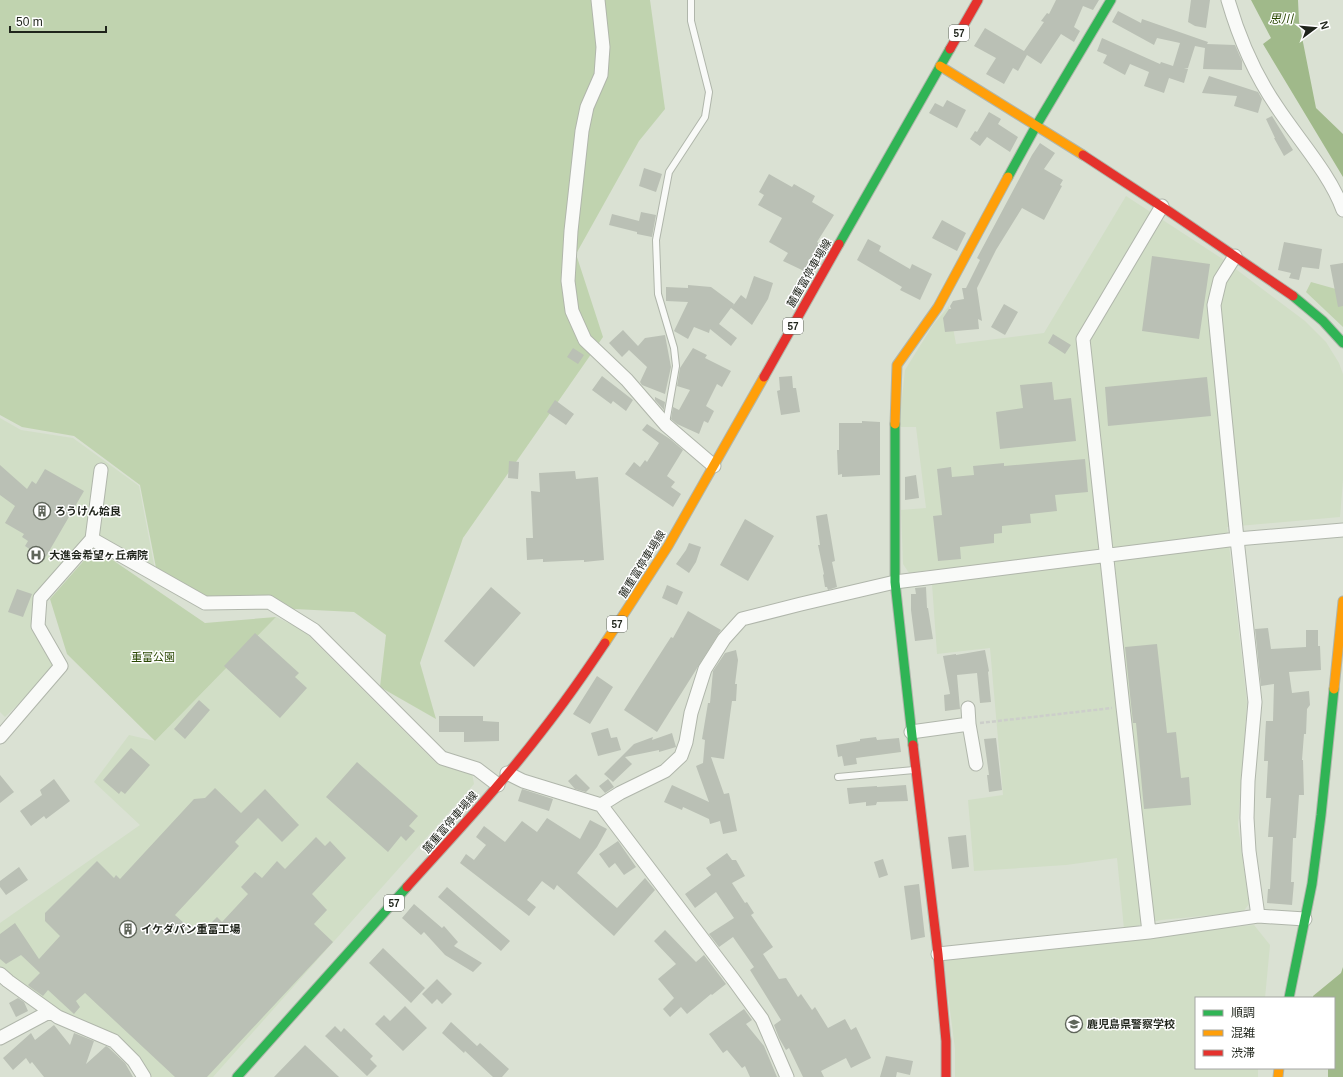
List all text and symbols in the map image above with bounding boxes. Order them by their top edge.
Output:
scale bar [10,8,106,34]
north arrow [1295,8,1335,48]
water label: 思川 [1269,12,1295,26]
text: 50 m [16,15,43,29]
text: N [1318,20,1331,31]
road number: 57 [949,25,969,41]
street label: 麓重富停車場線 [785,237,833,309]
road number: 57 [783,318,803,334]
building icon: ろうけん姶良 [32,501,52,521]
place label: ろうけん姶良 [55,505,121,517]
street label: 麓重富停車場線 [617,528,667,600]
hospital icon: 大進会希望ヶ丘病院 [26,545,46,565]
place label: 大進会希望ヶ丘病院 [49,549,148,561]
road number: 57 [607,616,627,632]
park label: 重富公園 [131,651,175,663]
street label: 麓重富停車場線 [420,789,480,855]
road number: 57 [384,895,404,911]
building icon: イケダパン重富工場 [118,919,138,939]
place label: イケダパン重富工場 [141,923,241,935]
legend [1195,997,1335,1069]
text: 順調 [1231,1006,1255,1020]
school or university icon: 鹿児島県警察学校 [1064,1014,1084,1034]
place label: 鹿児島県警察学校 [1087,1018,1175,1030]
text: 混雑 [1231,1026,1255,1040]
text: 渋滞 [1231,1046,1255,1060]

